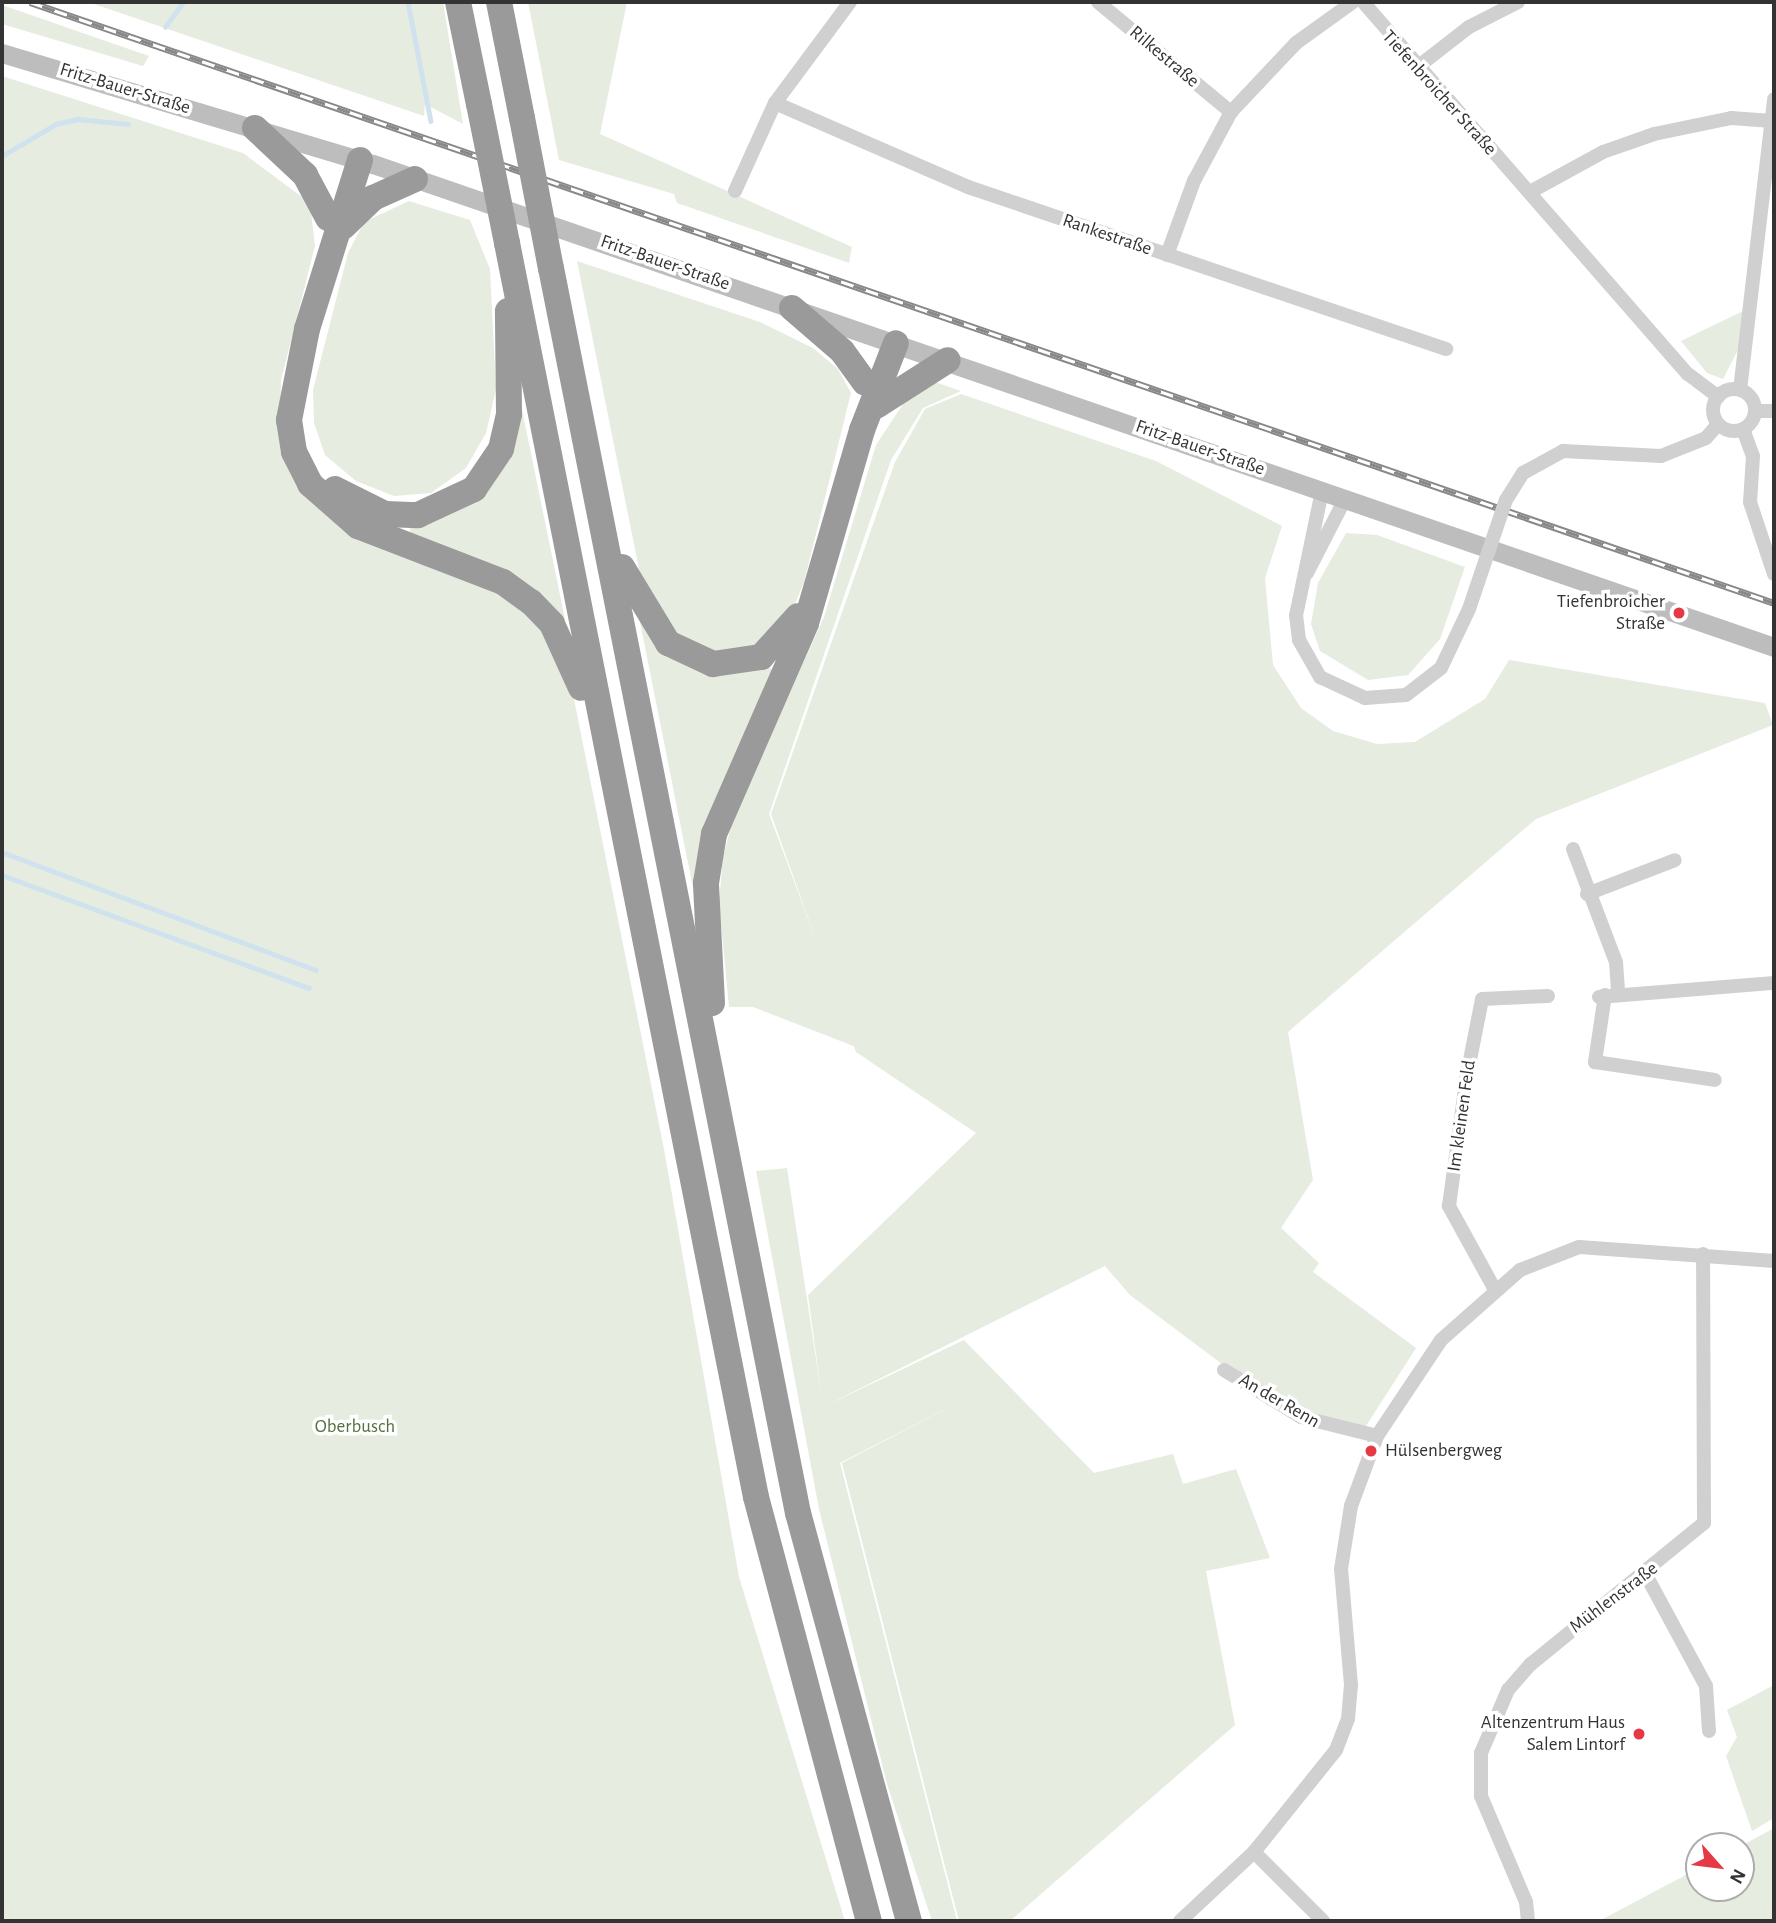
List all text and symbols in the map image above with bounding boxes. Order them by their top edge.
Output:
street label: Rilkestraße [1124,21,1204,93]
street label: Tiefenbroicher Straße [1377,26,1501,160]
street label: Fritz-Bauer-Straße [57,58,193,120]
street label: Rankestraße [1059,209,1155,261]
street label: Fritz-Bauer-Straße [597,230,733,296]
street label: Fritz-Bauer-Straße [1132,415,1268,481]
place label: Tiefenbroicher Straße [1557,591,1665,635]
marker: Tiefenbroicher Straße [1671,605,1687,621]
street label: Im kleinen Feld [1443,1059,1481,1173]
street label: An der Renn [1234,1369,1324,1433]
park label: Oberbusch [315,1416,395,1438]
place label: Hülsenbergweg [1385,1440,1502,1462]
marker: Hülsenbergweg [1363,1443,1379,1459]
street label: Mühlenstraße [1565,1557,1663,1639]
place label: Altenzentrum Haus Salem Lintorf [1481,1712,1625,1756]
marker: Altenzentrum Haus Salem Lintorf [1631,1726,1647,1742]
north arrow [1685,1832,1755,1902]
text: N [1726,1866,1749,1886]

